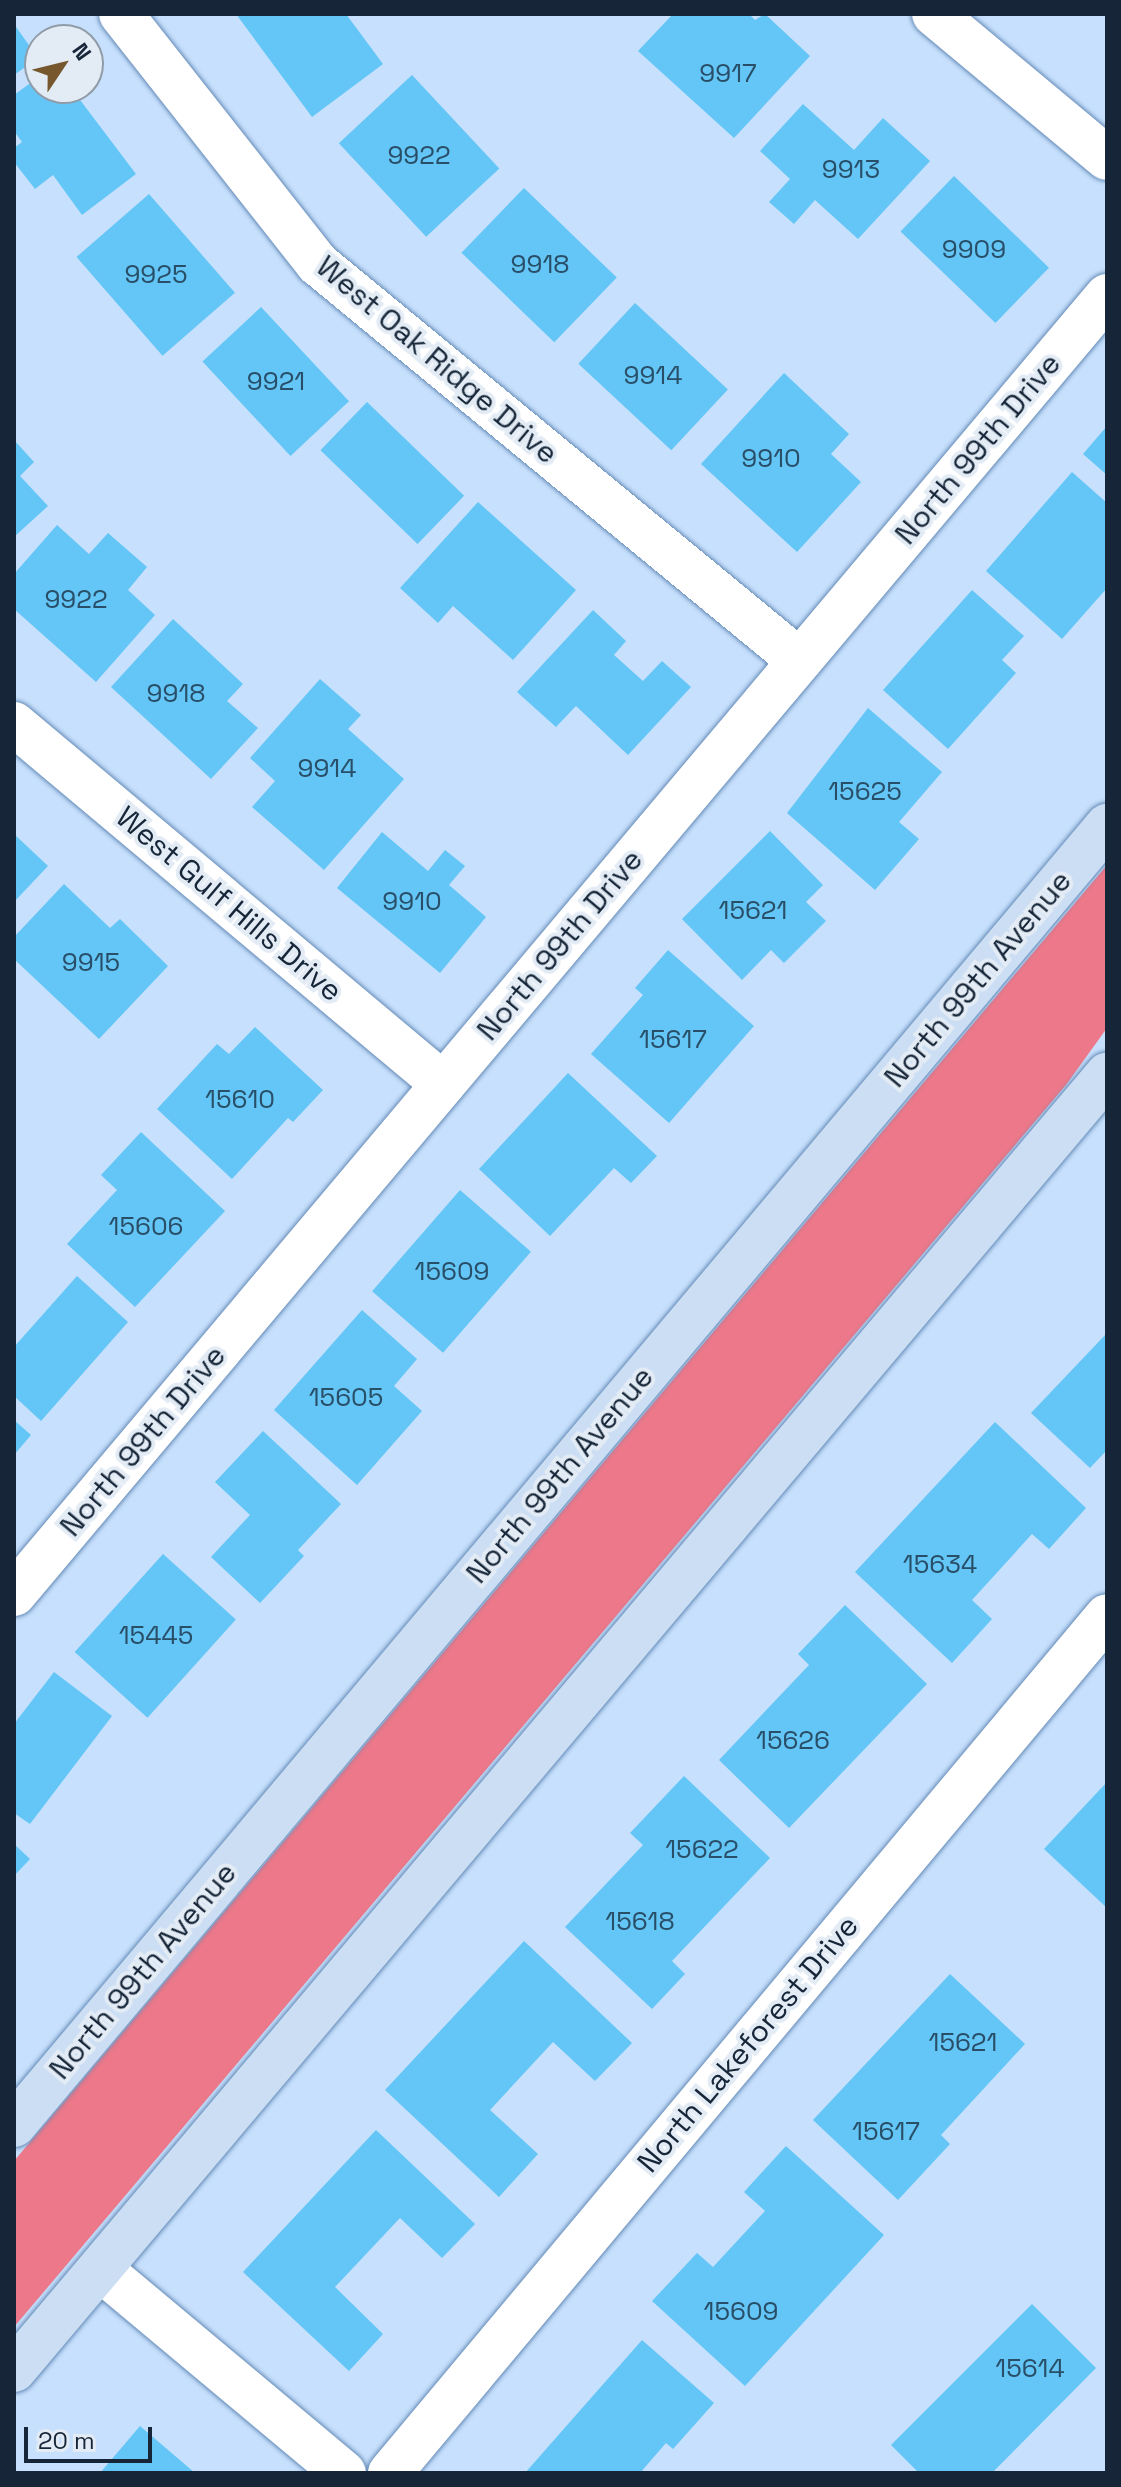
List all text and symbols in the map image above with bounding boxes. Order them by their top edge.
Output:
north arrow [24,24,104,104]
text: N [66,37,98,65]
house number: 9917 [699,58,757,90]
house number: 9922 [387,140,451,172]
house number: 9913 [822,154,880,186]
house number: 9909 [942,234,1006,266]
street label: West Oak Ridge Drive [309,249,565,471]
house number: 9918 [511,249,569,281]
house number: 9925 [124,259,188,291]
street label: North 99th Drive [888,346,1068,552]
house number: 9914 [624,360,682,392]
house number: 9921 [247,366,305,398]
house number: 9910 [741,443,801,475]
house number: 9922 [44,584,108,616]
house number: 9918 [147,678,205,710]
house number: 9914 [298,753,356,785]
house number: 15625 [828,776,902,808]
street label: West Gulf Hills Drive [109,799,349,1009]
street label: North 99th Drive [470,842,650,1048]
street label: North 99th Avenue [877,863,1079,1095]
house number: 9910 [382,886,442,918]
house number: 15621 [719,895,787,927]
house number: 9915 [62,947,120,979]
house number: 15617 [639,1024,707,1056]
house number: 15610 [205,1084,275,1116]
house number: 15606 [109,1211,183,1243]
house number: 15609 [415,1256,489,1288]
street label: North 99th Drive [53,1338,233,1544]
street label: North 99th Avenue [459,1359,661,1591]
house number: 15605 [309,1382,383,1414]
house number: 15634 [903,1549,977,1581]
house number: 15445 [119,1620,193,1652]
house number: 15626 [756,1725,830,1757]
house number: 15622 [665,1834,739,1866]
street label: North 99th Avenue [42,1855,244,2087]
house number: 15618 [605,1906,675,1938]
street label: North Lakeforest Drive [630,1908,866,2180]
house number: 15621 [929,2027,997,2059]
house number: 15617 [852,2116,920,2148]
house number: 15609 [704,2296,778,2328]
house number: 15614 [995,2353,1065,2385]
scale bar [28,2411,156,2461]
text: 20 m [38,2425,95,2456]

